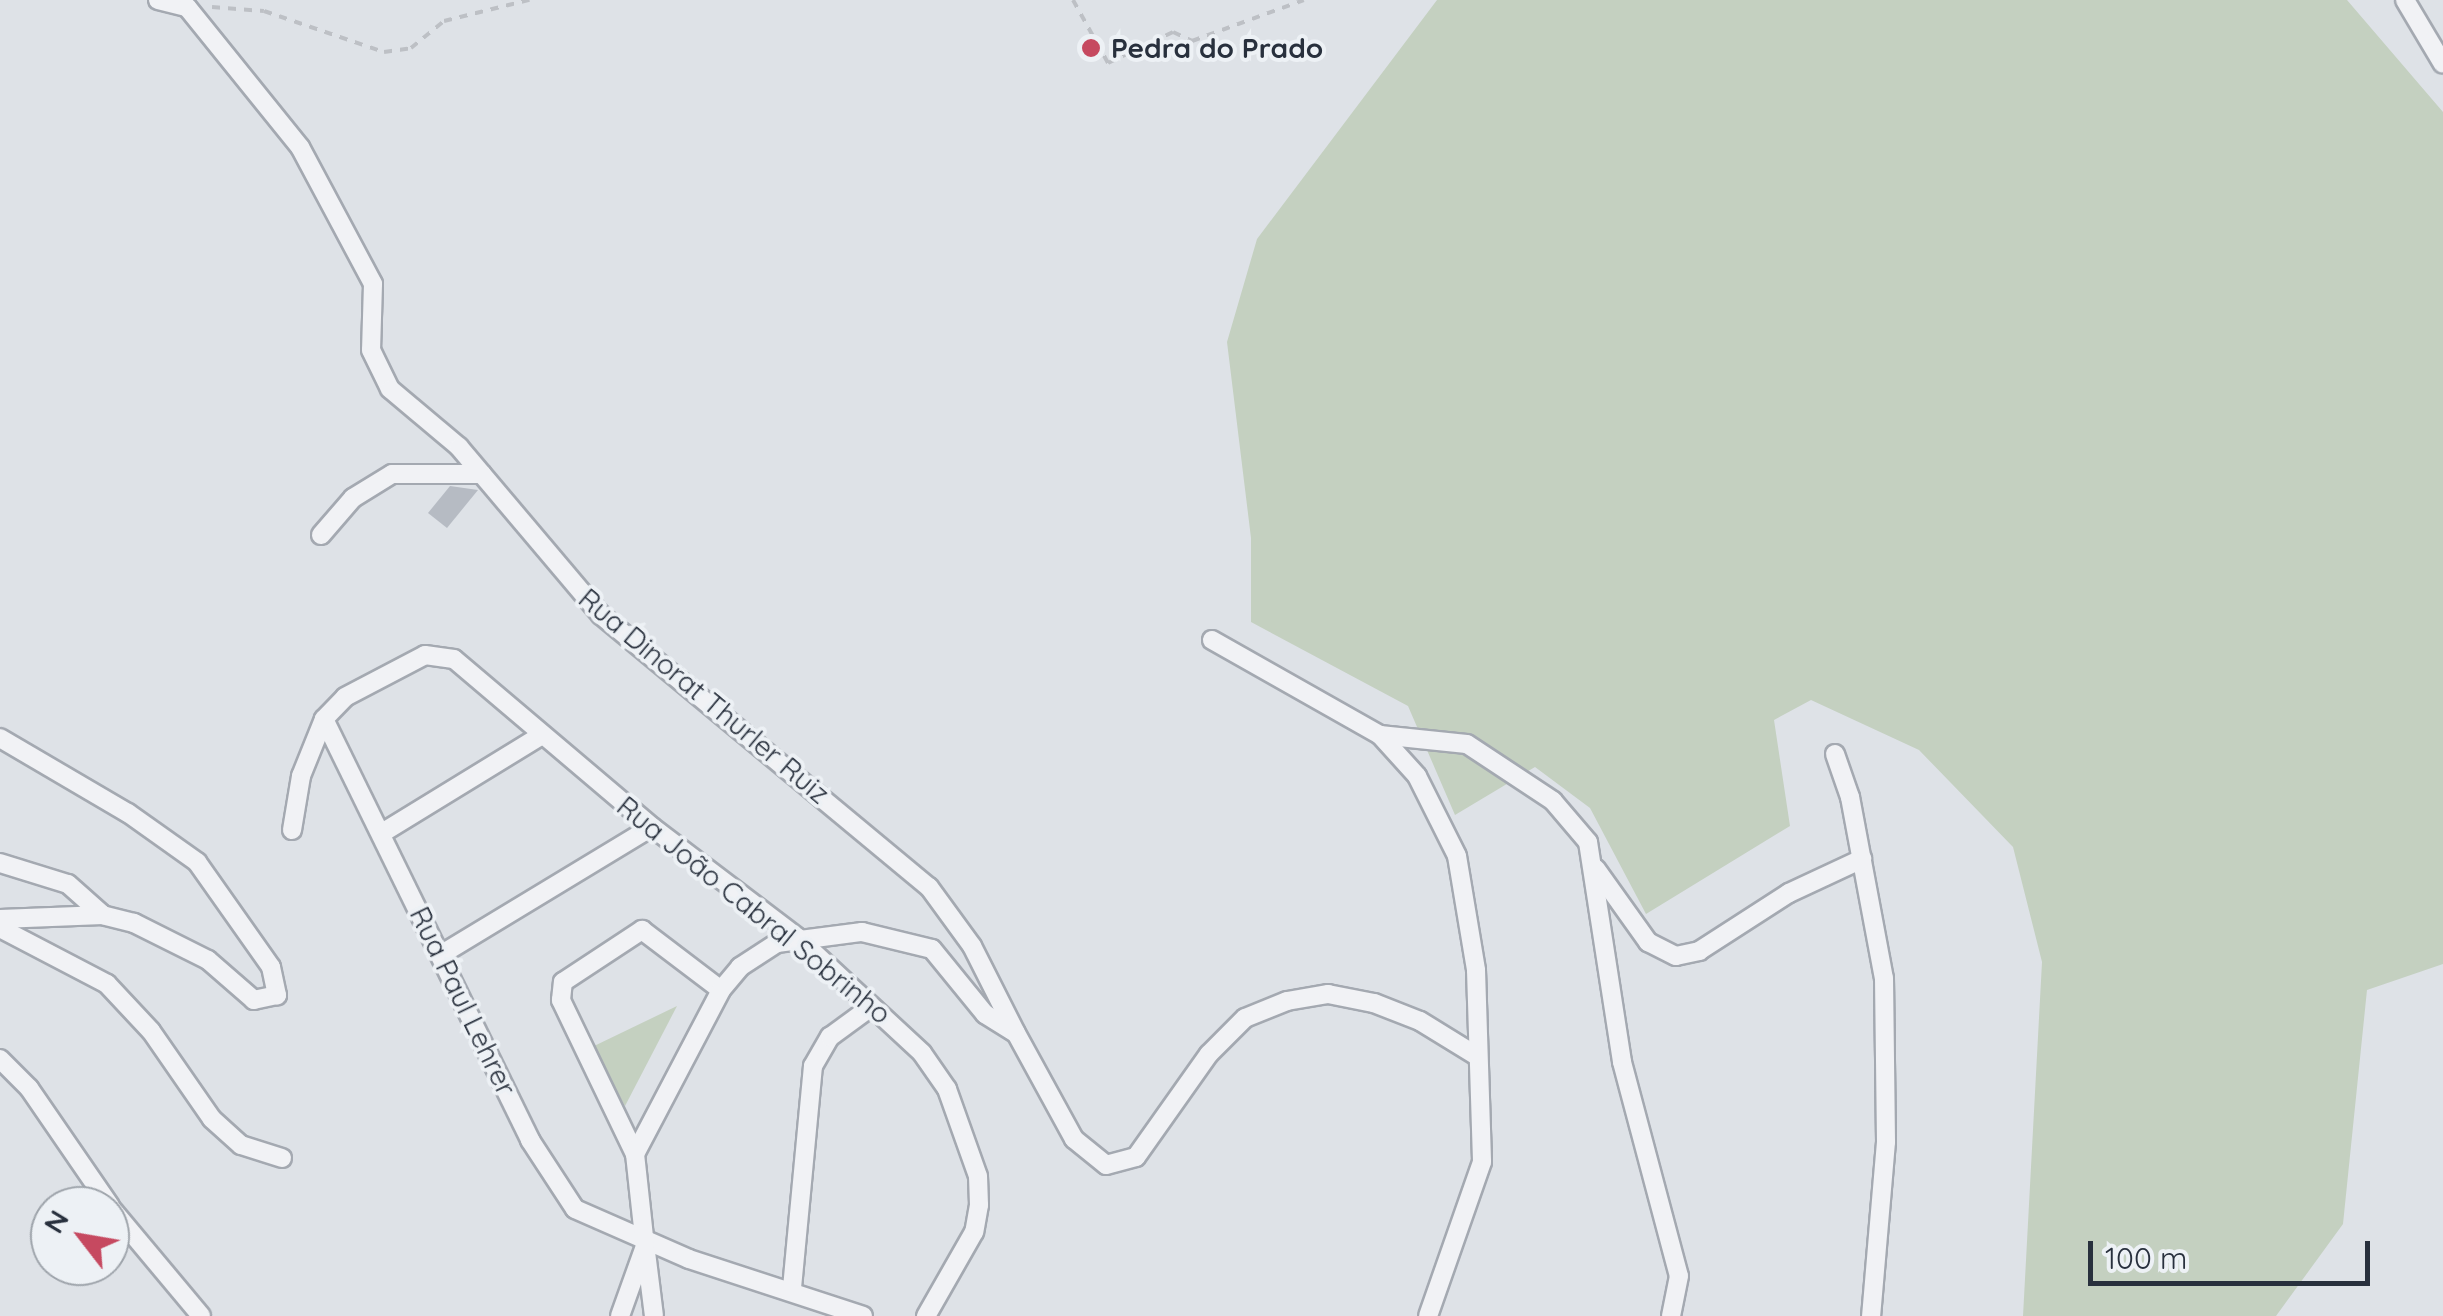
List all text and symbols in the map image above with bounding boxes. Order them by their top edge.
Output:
place label: Pedra do Prado [1111,31,1323,65]
marker: Pedra do Prado [1080,37,1102,59]
street label: Rua Dinorat Thurler Ruiz [572,581,836,811]
street label: Rua João Cabral Sobrinho [610,789,898,1031]
street label: Rua Paul Lehrer [403,901,523,1101]
north arrow [30,1186,130,1286]
text: N [35,1203,76,1239]
scale bar [2093,1221,2376,1283]
text: 100 m [2105,1239,2187,1277]

